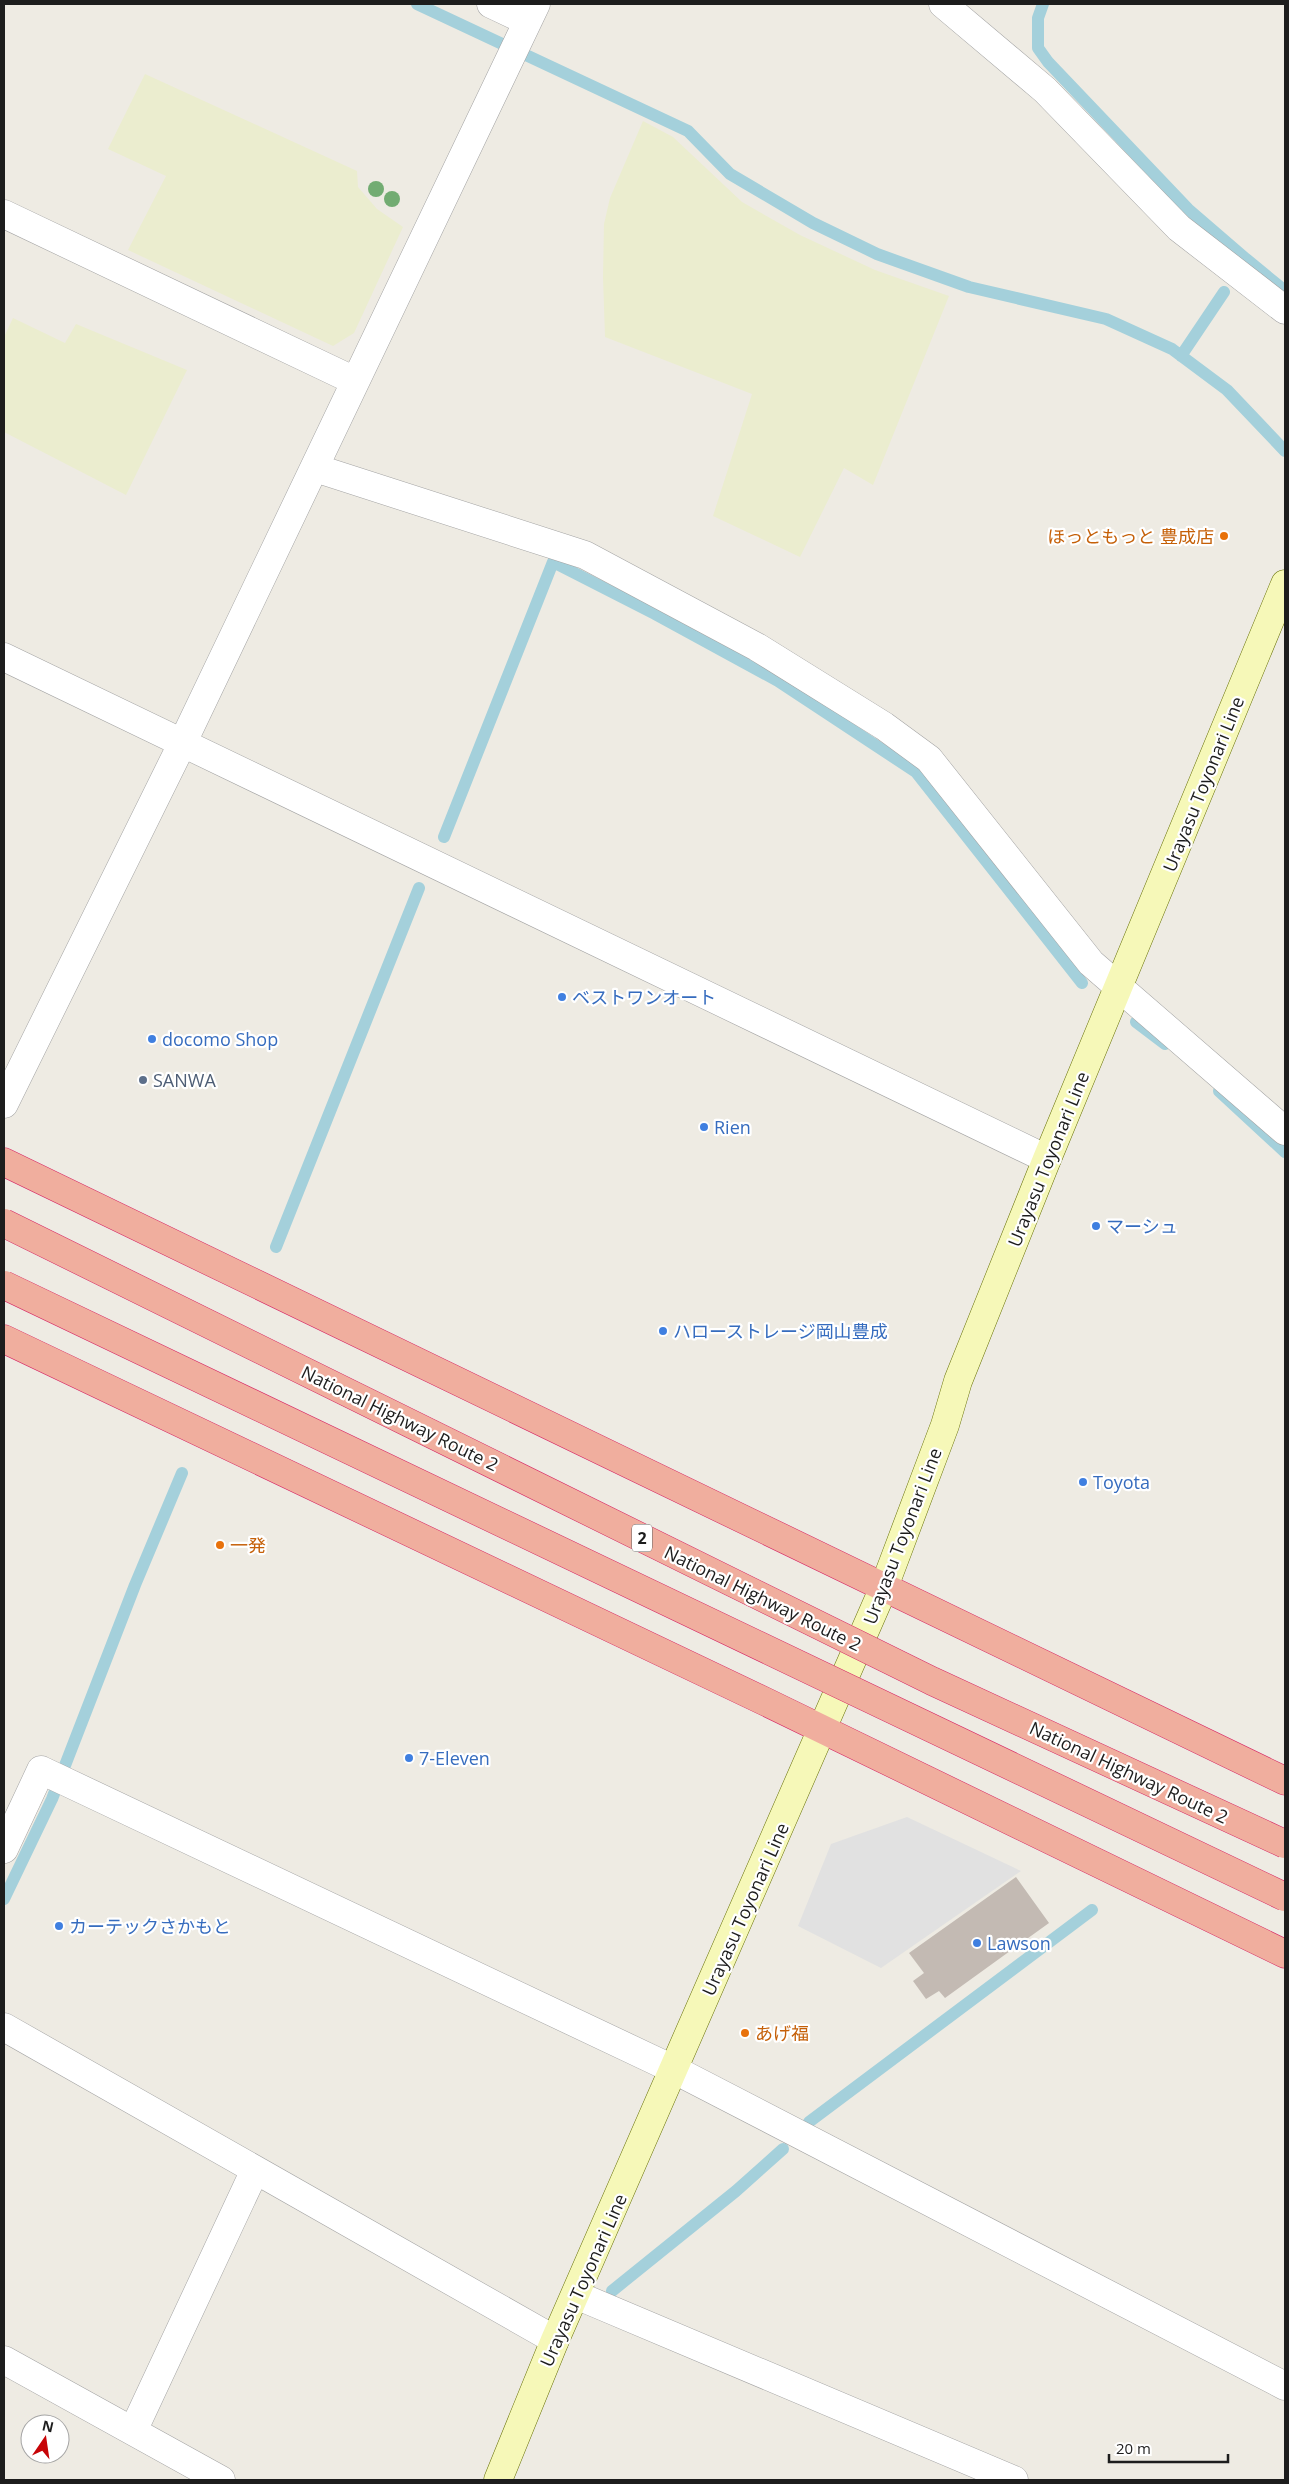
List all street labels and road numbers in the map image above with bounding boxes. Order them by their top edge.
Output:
street label: Urayasu Toyonari Line [1157,693,1249,875]
street label: Urayasu Toyonari Line [1002,1068,1094,1250]
street label: National Highway Route 2 [298,1360,502,1476]
street label: Urayasu Toyonari Line [857,1444,947,1628]
road number: 2 [632,1525,652,1552]
street label: National Highway Route 2 [661,1540,865,1656]
street label: National Highway Route 2 [1026,1715,1232,1829]
street label: Urayasu Toyonari Line [696,1819,794,1999]
street label: Urayasu Toyonari Line [534,2190,632,2370]

